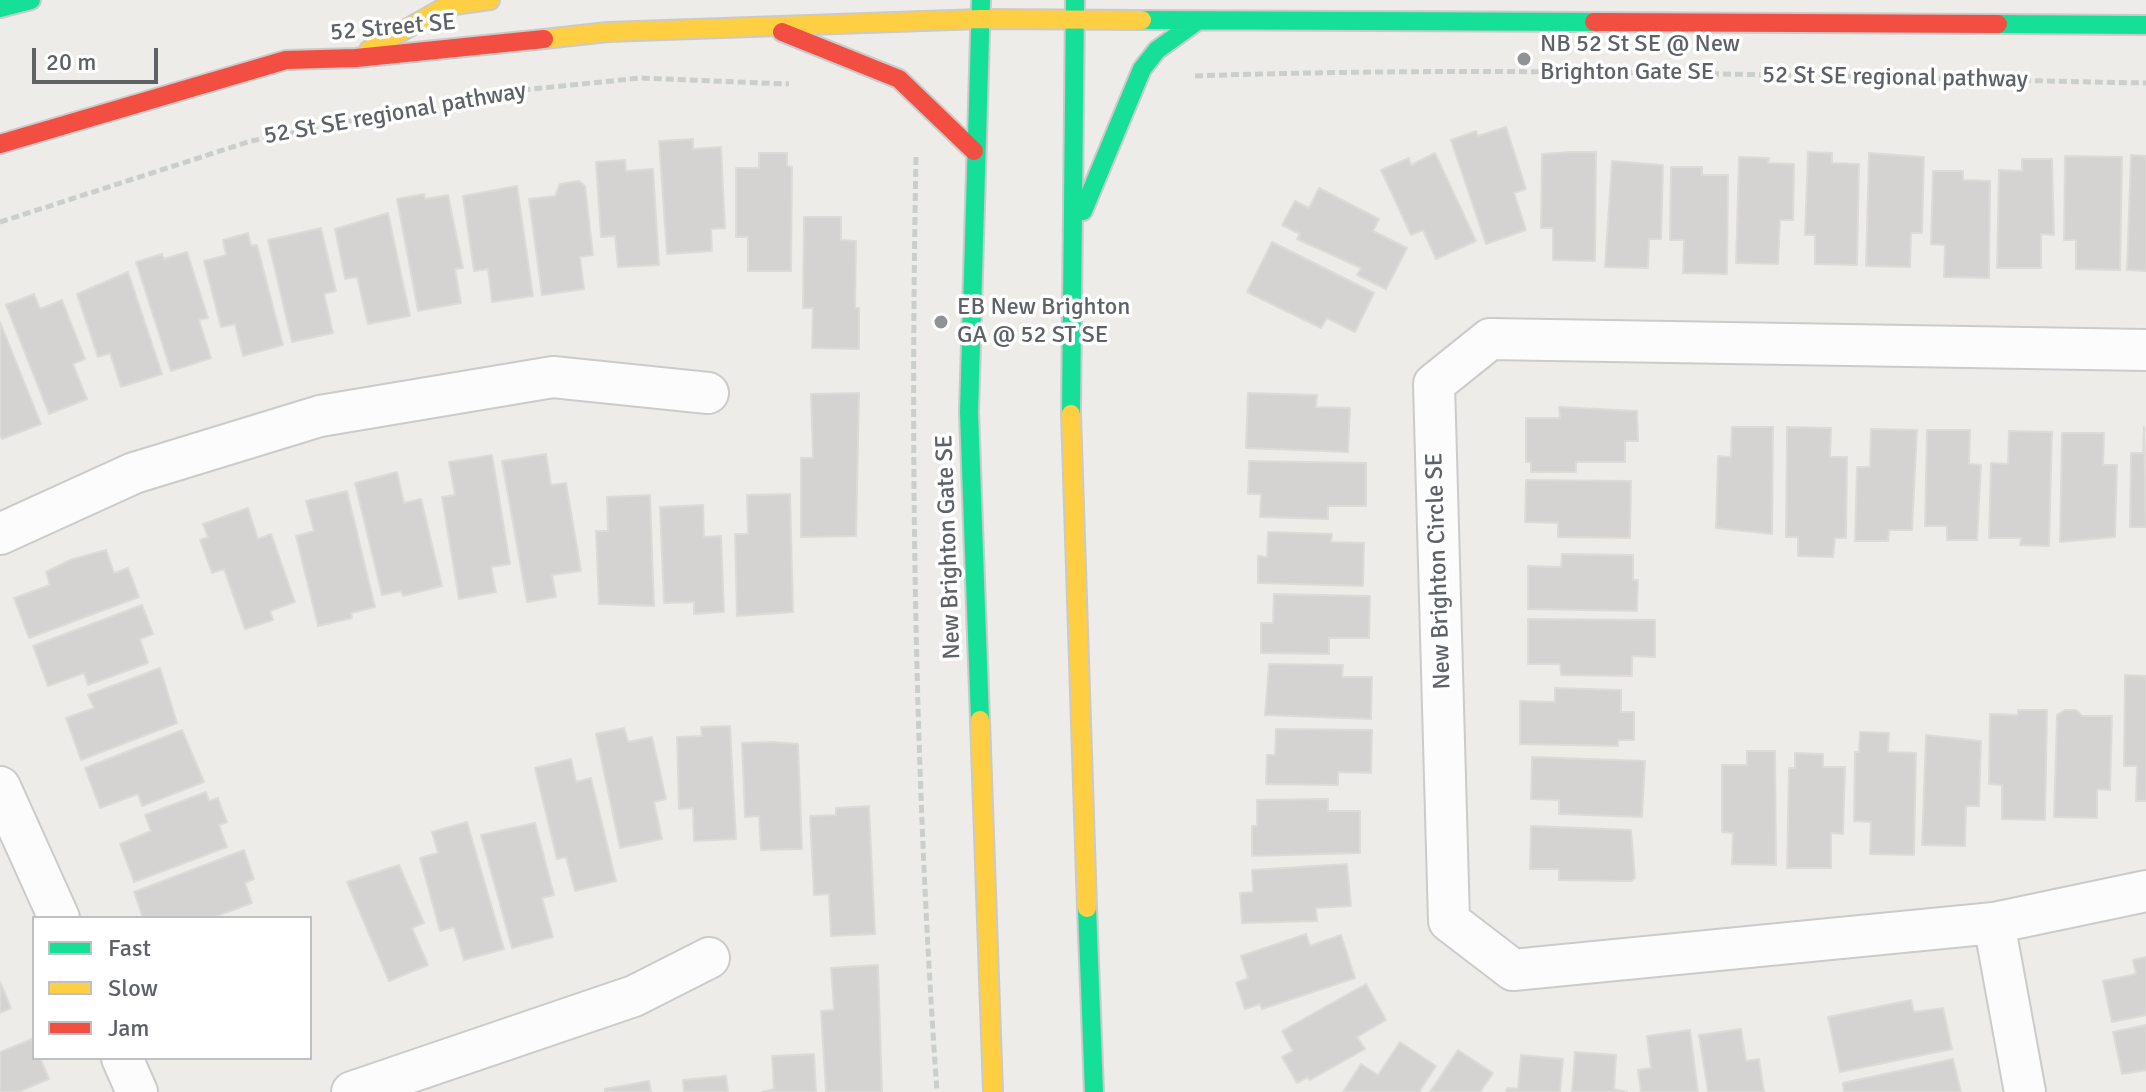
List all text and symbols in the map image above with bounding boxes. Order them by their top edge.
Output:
street label: 52 Street SE [329,8,457,48]
place label: NB 52 St SE @ New Brighton Gate SE [1540,31,1740,87]
scale bar [36,32,162,82]
text: 20 m [46,47,96,77]
marker: NB 52 St SE @ New Brighton Gate SE [1515,50,1533,68]
street label: 52 St SE regional pathway [1762,61,2028,95]
street label: 52 St SE regional pathway [262,77,528,151]
place label: EB New Brighton GA @ 52 ST SE [957,294,1130,350]
marker: EB New Brighton GA @ 52 ST SE [932,313,950,331]
street label: New Brighton Gate SE [931,434,967,660]
street label: New Brighton Circle SE [1420,452,1458,690]
legend [32,916,312,1060]
text: Fast [108,933,151,963]
text: Slow [108,973,158,1003]
text: Jam [108,1013,149,1043]

